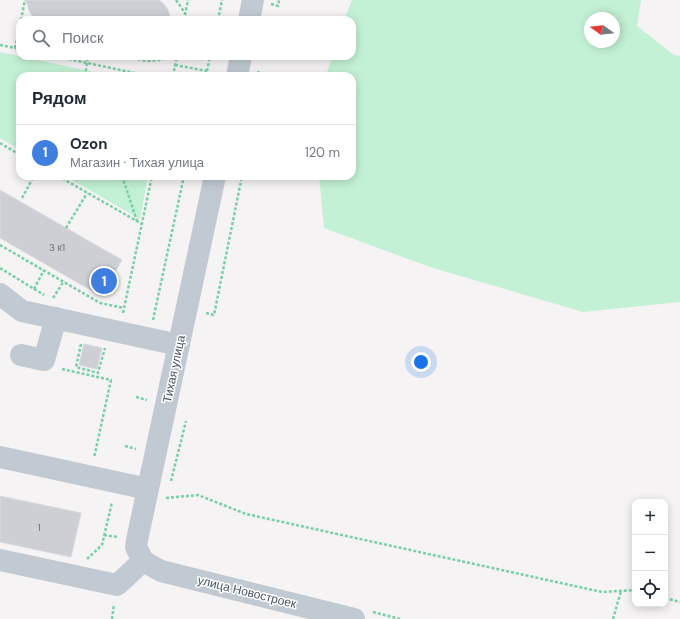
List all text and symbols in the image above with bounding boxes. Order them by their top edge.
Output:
north arrow [584,12,620,48]
search box [16,16,356,60]
icon: search [30,27,52,49]
text: Поиск [62,28,104,48]
text: Рядом [32,87,87,109]
text: Ozon [70,134,108,154]
text: 1 [43,144,47,161]
text: 120 m [305,144,340,161]
text: Магазин · Тихая улица [70,154,204,171]
house number: 3 к1 [49,241,65,254]
pin: 1 [91,266,117,296]
street label: Тихая улица [159,333,189,404]
your location [411,352,431,372]
map controls [632,499,668,607]
button: + [632,499,668,535]
house number: 1 [37,521,41,534]
button: − [632,535,668,571]
button: locate [632,571,668,607]
street label: улица Новостроек [196,572,299,612]

